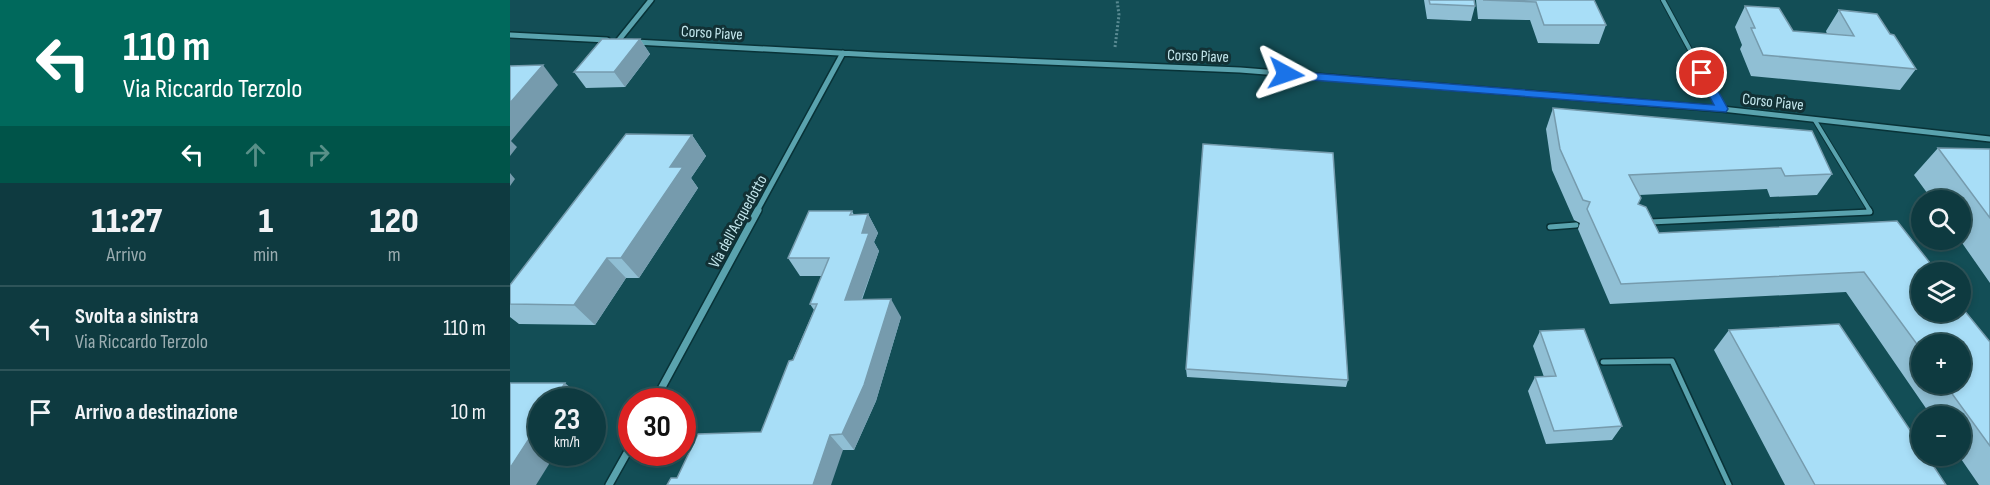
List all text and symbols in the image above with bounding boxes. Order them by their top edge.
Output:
text: 110 m [123,22,210,73]
street label: Corso Piave [681,22,743,45]
icon: left [24,24,102,102]
position arrow [1254,42,1318,106]
street label: Corso Piave [1167,46,1229,67]
pin [1676,47,1727,98]
icon: arrive [1685,56,1718,89]
text: Via Riccardo Terzolo [123,73,303,105]
street label: Corso Piave [1741,90,1805,115]
icon: left [176,138,209,171]
icon: ahead [239,138,272,171]
icon: right [302,138,335,171]
street label: Via dell'Acquedotto [705,172,772,271]
map controls [1911,190,1971,466]
button: search [1911,190,1971,250]
text: 11:27 [91,200,162,243]
text: 1 [258,200,273,243]
text: 120 [370,200,419,243]
text: Arrivo [107,243,147,267]
text: min [253,243,278,267]
text: m [388,243,401,267]
button: layers [1911,262,1971,322]
text: Svolta a sinistra [75,303,198,330]
icon: left [24,312,57,345]
text: 110 m [443,315,486,342]
text: Via Riccardo Terzolo [75,330,208,354]
button: + [1911,334,1971,394]
speed limit sign: 30 [618,388,696,466]
icon: arrive [24,396,57,429]
text: Arrivo a destinazione [75,399,238,426]
text: 10 m [451,399,486,426]
text: 23 [554,402,580,438]
button: − [1911,406,1971,466]
text: km/h [554,433,580,452]

